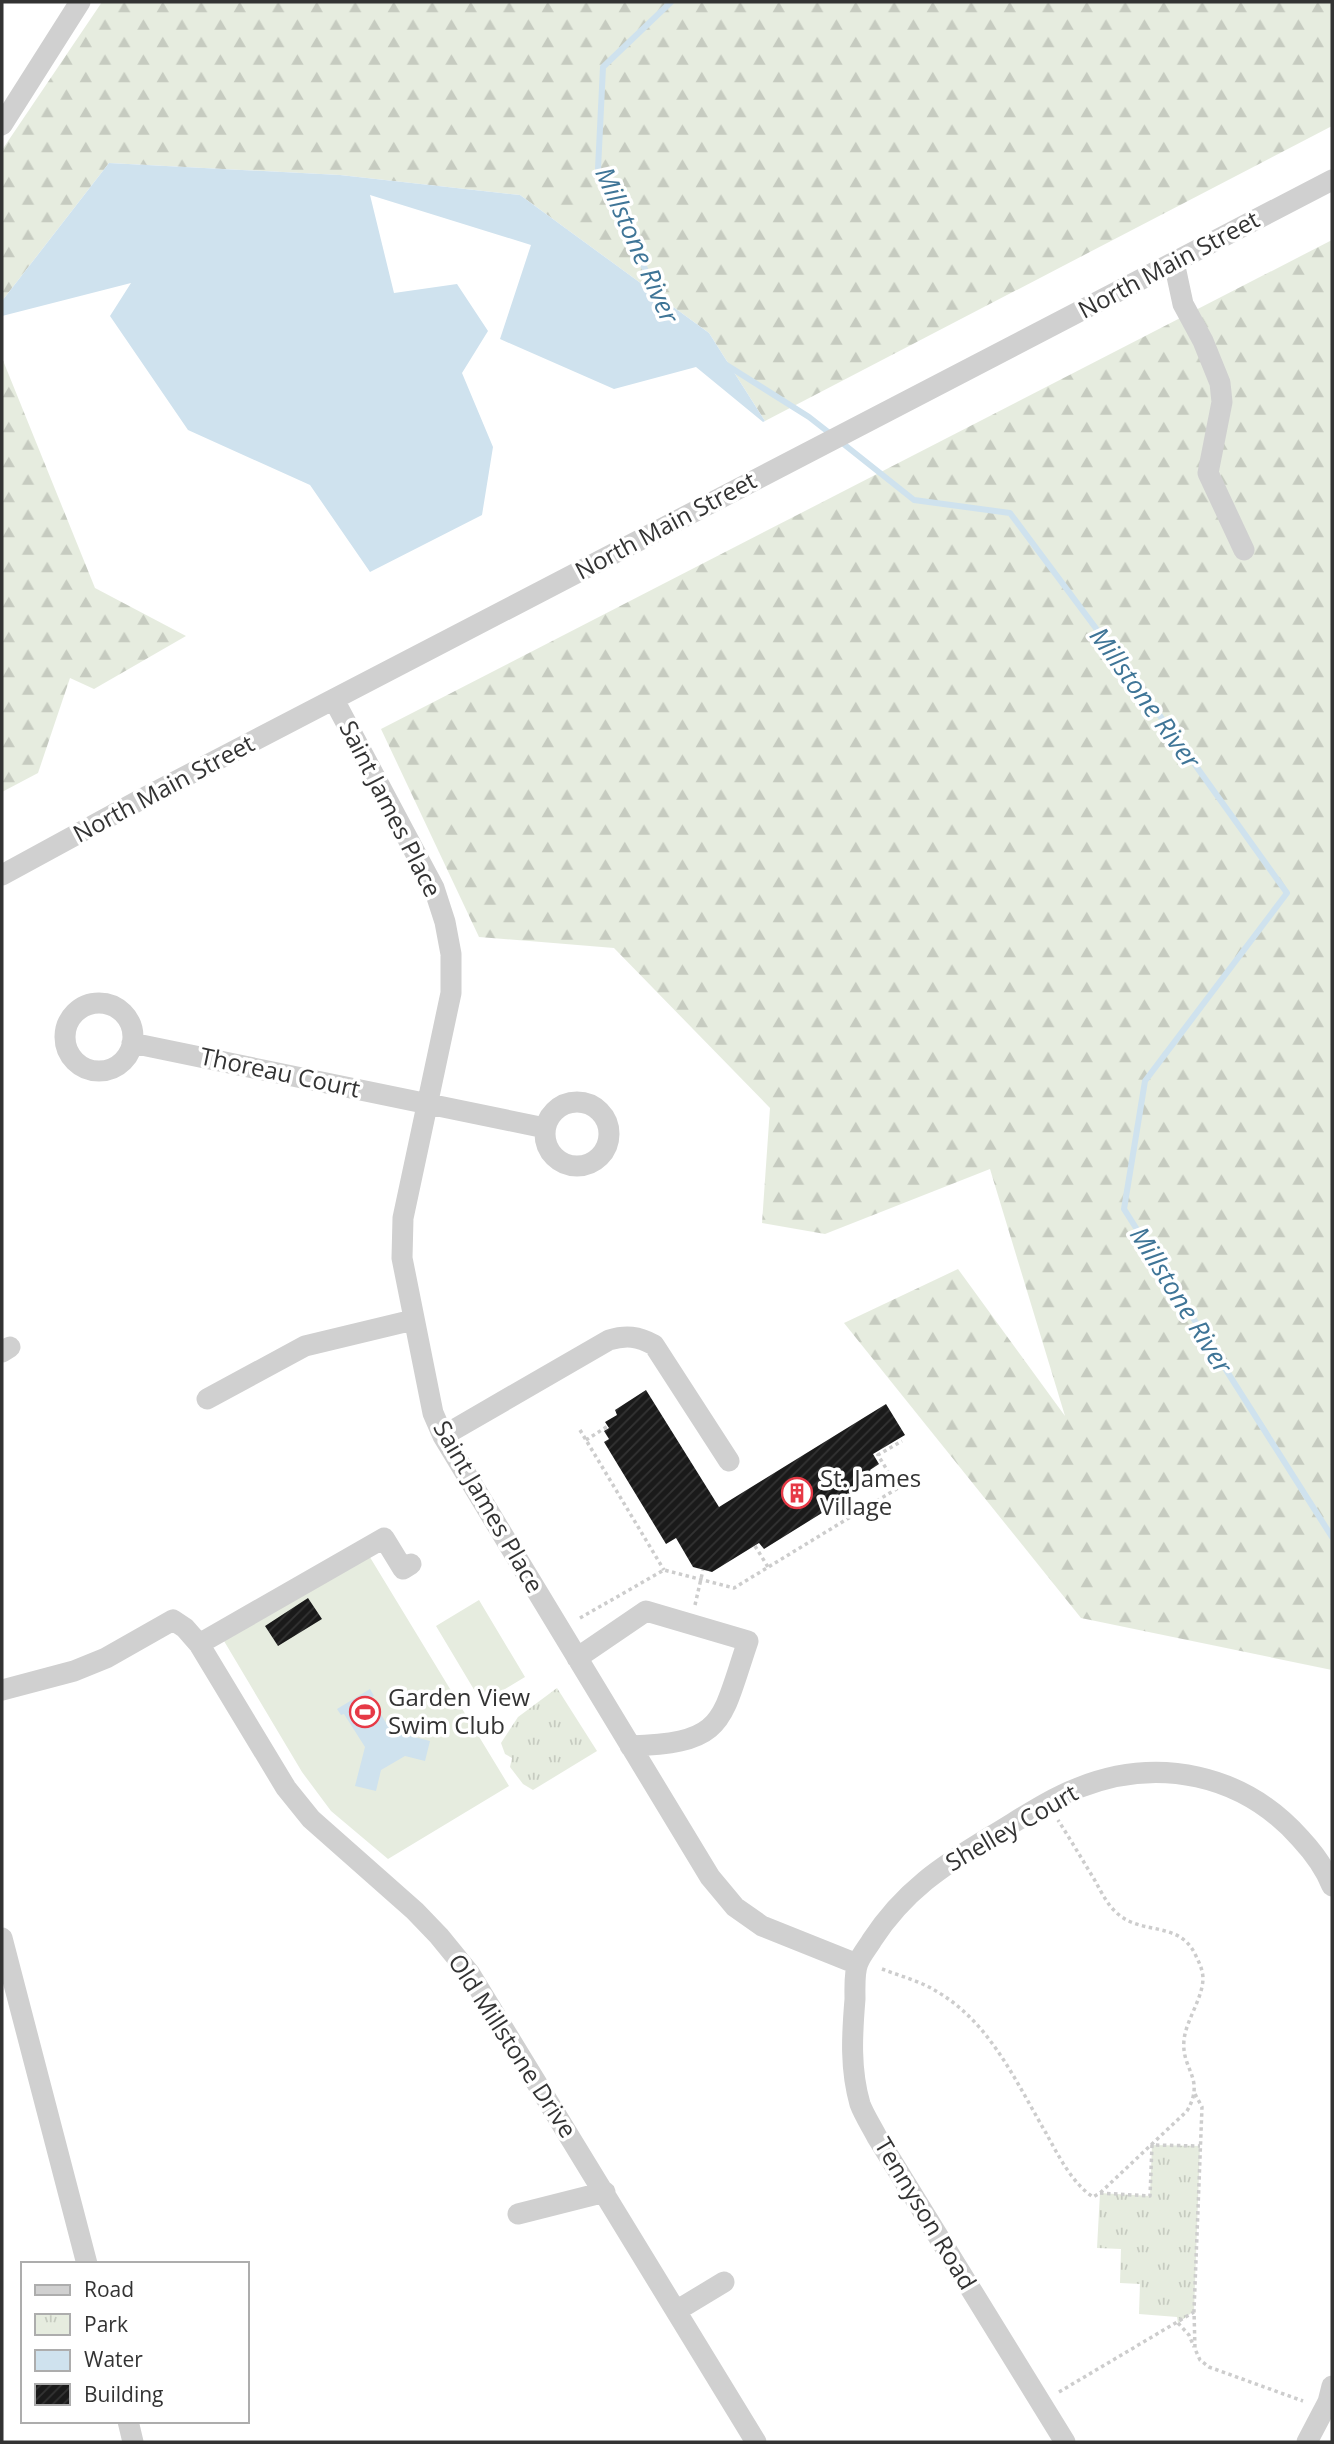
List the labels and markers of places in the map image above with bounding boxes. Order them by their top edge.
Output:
place label: St. James Village [820,1461,921,1522]
building icon: St. James Village [780,1476,814,1510]
place label: Garden View Swim Club [388,1680,531,1741]
sports icon: Garden View Swim Club [348,1695,382,1729]

